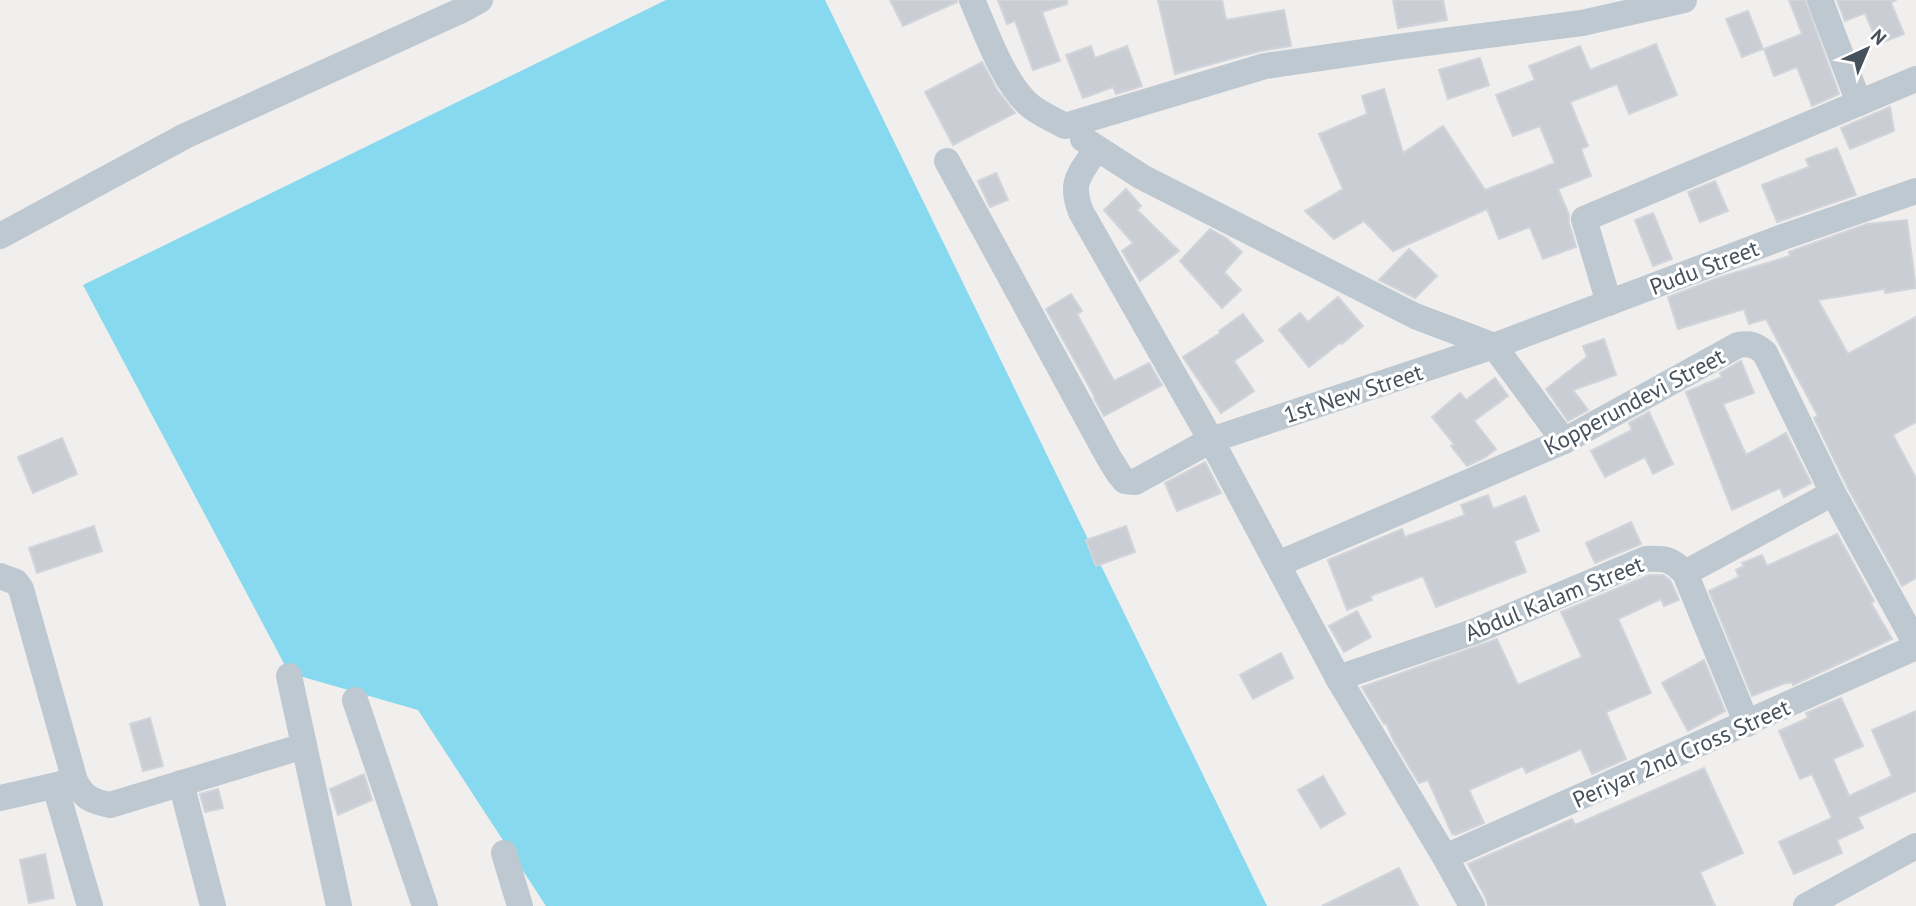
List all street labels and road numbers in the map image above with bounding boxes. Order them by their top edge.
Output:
street label: Pudu Street [1646,233,1763,301]
street label: Kopperundevi Street [1539,341,1729,461]
street label: 1st New Street [1280,357,1426,429]
street label: Abdul Kalam Street [1460,549,1648,647]
street label: Periyar 2nd Cross Street [1568,692,1794,814]

